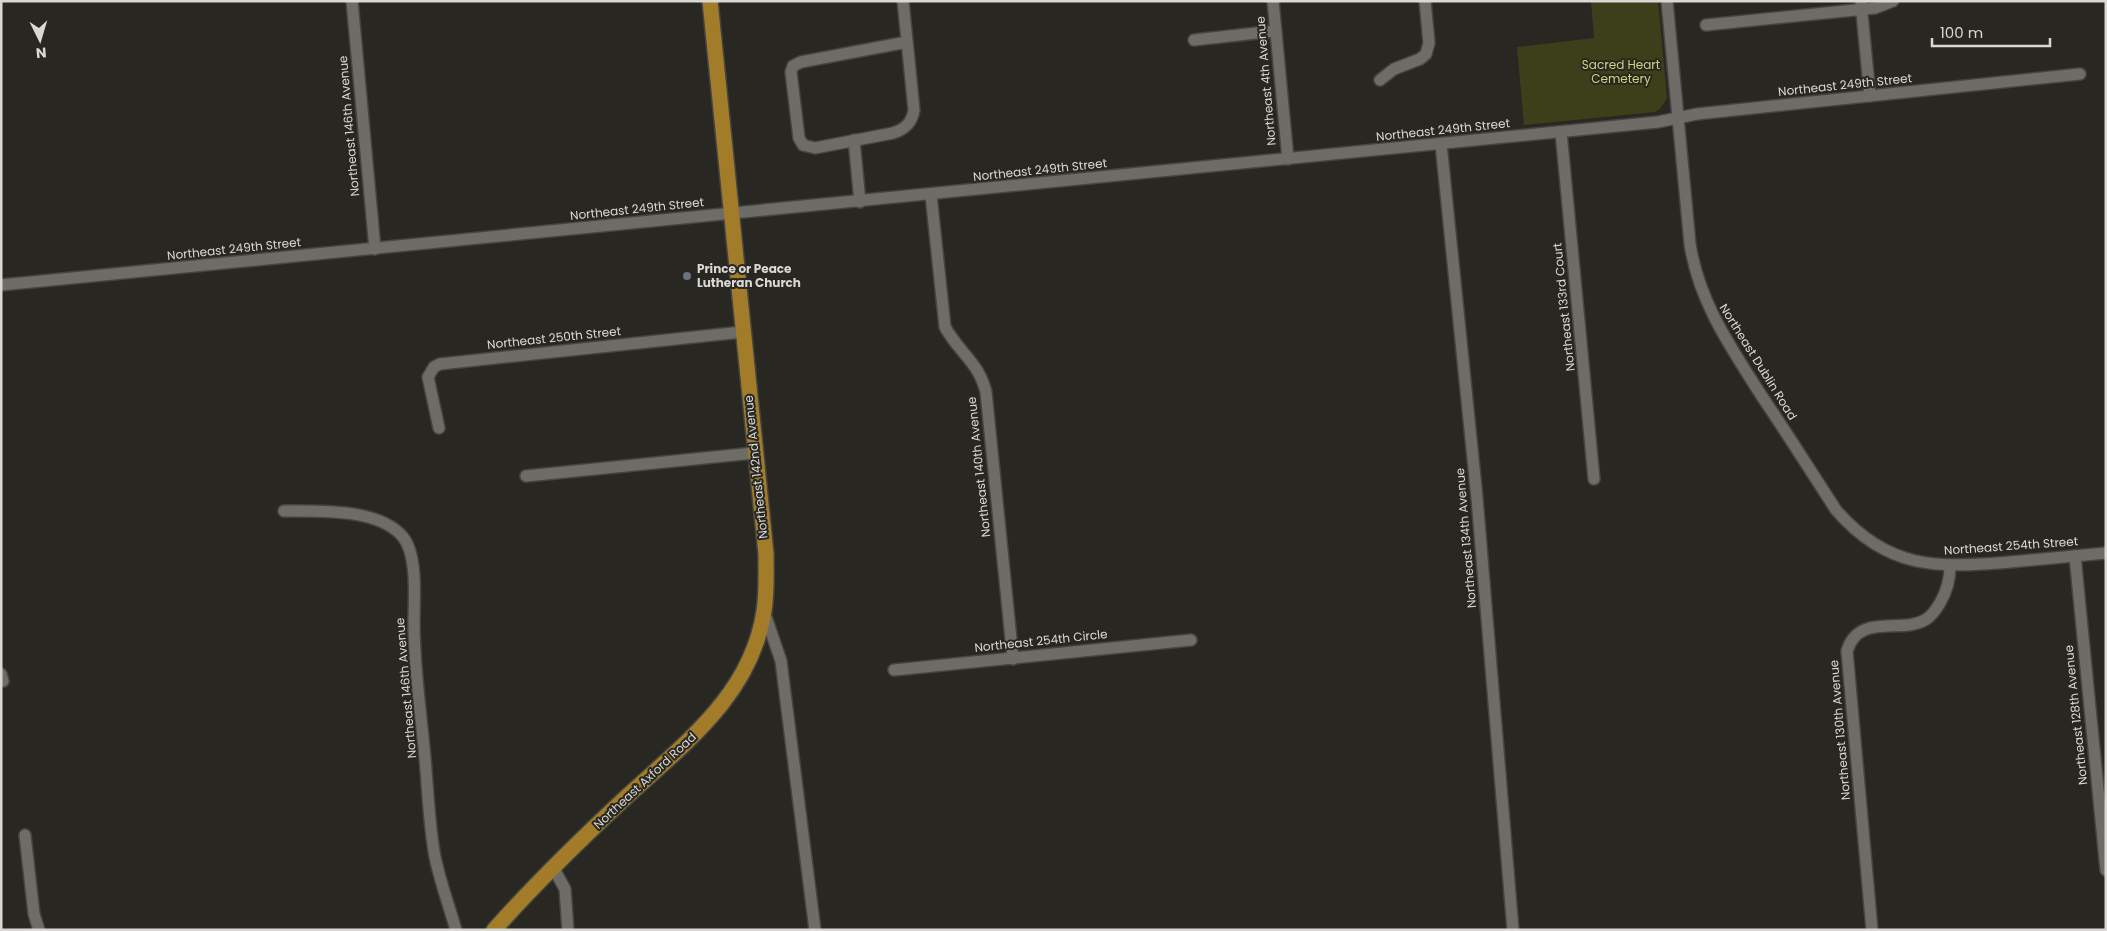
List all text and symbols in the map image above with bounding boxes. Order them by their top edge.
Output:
north arrow [15,15,65,65]
scale bar [1932,15,2050,47]
street label: Northeast 4th Avenue [1251,16,1280,146]
text: 100 m [1940,22,1983,43]
text: N [35,43,47,63]
street label: Northeast 146th Avenue [334,55,363,197]
park label: Sacred Heart Cemetery [1582,56,1660,87]
street label: Northeast 249th Street [1777,69,1913,100]
street label: Northeast 249th Street [1375,114,1511,145]
street label: Northeast 249th Street [972,154,1108,185]
street label: Northeast 249th Street [569,193,705,224]
street label: Northeast 249th Street [166,233,302,264]
street label: Northeast 133rd Court [1548,242,1579,372]
place label: Prince or Peace Lutheran Church [697,260,801,291]
marker: Prince or Peace Lutheran Church [681,270,693,282]
street label: Northeast Dublin Road [1716,300,1801,423]
street label: Northeast 250th Street [486,322,622,353]
street label: Northeast 142nd Avenue [740,394,772,540]
street label: Northeast 140th Avenue [963,396,994,538]
street label: Northeast 134th Avenue [1451,467,1480,609]
street label: Northeast 254th Street [1943,532,2079,559]
street label: Northeast 146th Avenue [391,617,420,759]
street label: Northeast 254th Circle [974,625,1108,656]
street label: Northeast 128th Avenue [2060,644,2091,786]
street label: Northeast 130th Avenue [1825,659,1854,801]
street label: Northeast Axford Road [590,729,700,833]

